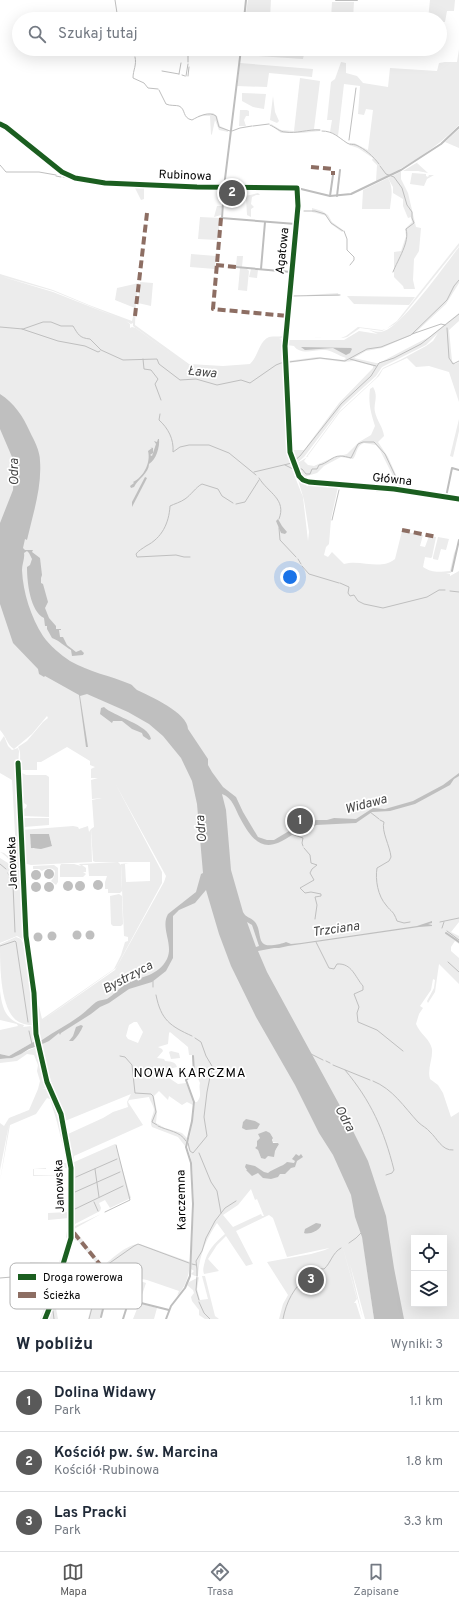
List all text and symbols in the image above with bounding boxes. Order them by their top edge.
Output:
search box [12,12,447,56]
icon: search [26,23,48,45]
text: Szukaj tutaj [58,25,138,44]
street label: Rubinowa [158,167,212,185]
pin: 2 [219,178,245,208]
street label: Agatowa [273,227,293,275]
water label: Ława [187,364,218,383]
water label: Odra [7,458,23,486]
street label: Główna [371,470,413,490]
your location [280,567,300,587]
water label: Widawa [343,792,389,818]
pin: 1 [287,806,313,836]
water label: Odra [193,814,211,843]
street label: Janowska [4,836,22,890]
water label: Trzciana [311,919,361,941]
water label: Bystrzyca [100,958,156,998]
district label: NOWA KARCZMA [133,1066,247,1082]
water label: Odra [330,1103,358,1135]
street label: Janowska [51,1159,69,1213]
street label: Karczemna [173,1170,191,1230]
map controls [411,1235,447,1307]
button: locate [411,1235,447,1271]
legend [10,1263,142,1309]
pin: 3 [298,1265,324,1295]
text: Droga rowerowa [43,1271,123,1285]
button: layers [411,1271,447,1307]
text: Ścieżka [43,1288,81,1303]
text: W pobliżu [16,1334,93,1356]
text: Wyniki: 3 [391,1337,443,1353]
text: Dolina Widawy [54,1384,156,1403]
text: 1 [26,1394,32,1410]
text: 1.1 km [409,1394,443,1410]
text: Park [54,1403,81,1419]
text: Kościół pw. św. Marcina [54,1444,218,1463]
text: 2 [25,1454,33,1470]
text: 1.8 km [406,1454,443,1470]
text: Kościół · Rubinowa [54,1463,159,1479]
text: Las Pracki [54,1504,127,1523]
text: 3 [25,1514,33,1530]
text: 3.3 km [403,1514,443,1530]
text: Park [54,1523,81,1539]
tab: Mapa [60,1561,87,1599]
tab: Trasa [207,1561,233,1599]
tab: Zapisane [353,1561,399,1599]

